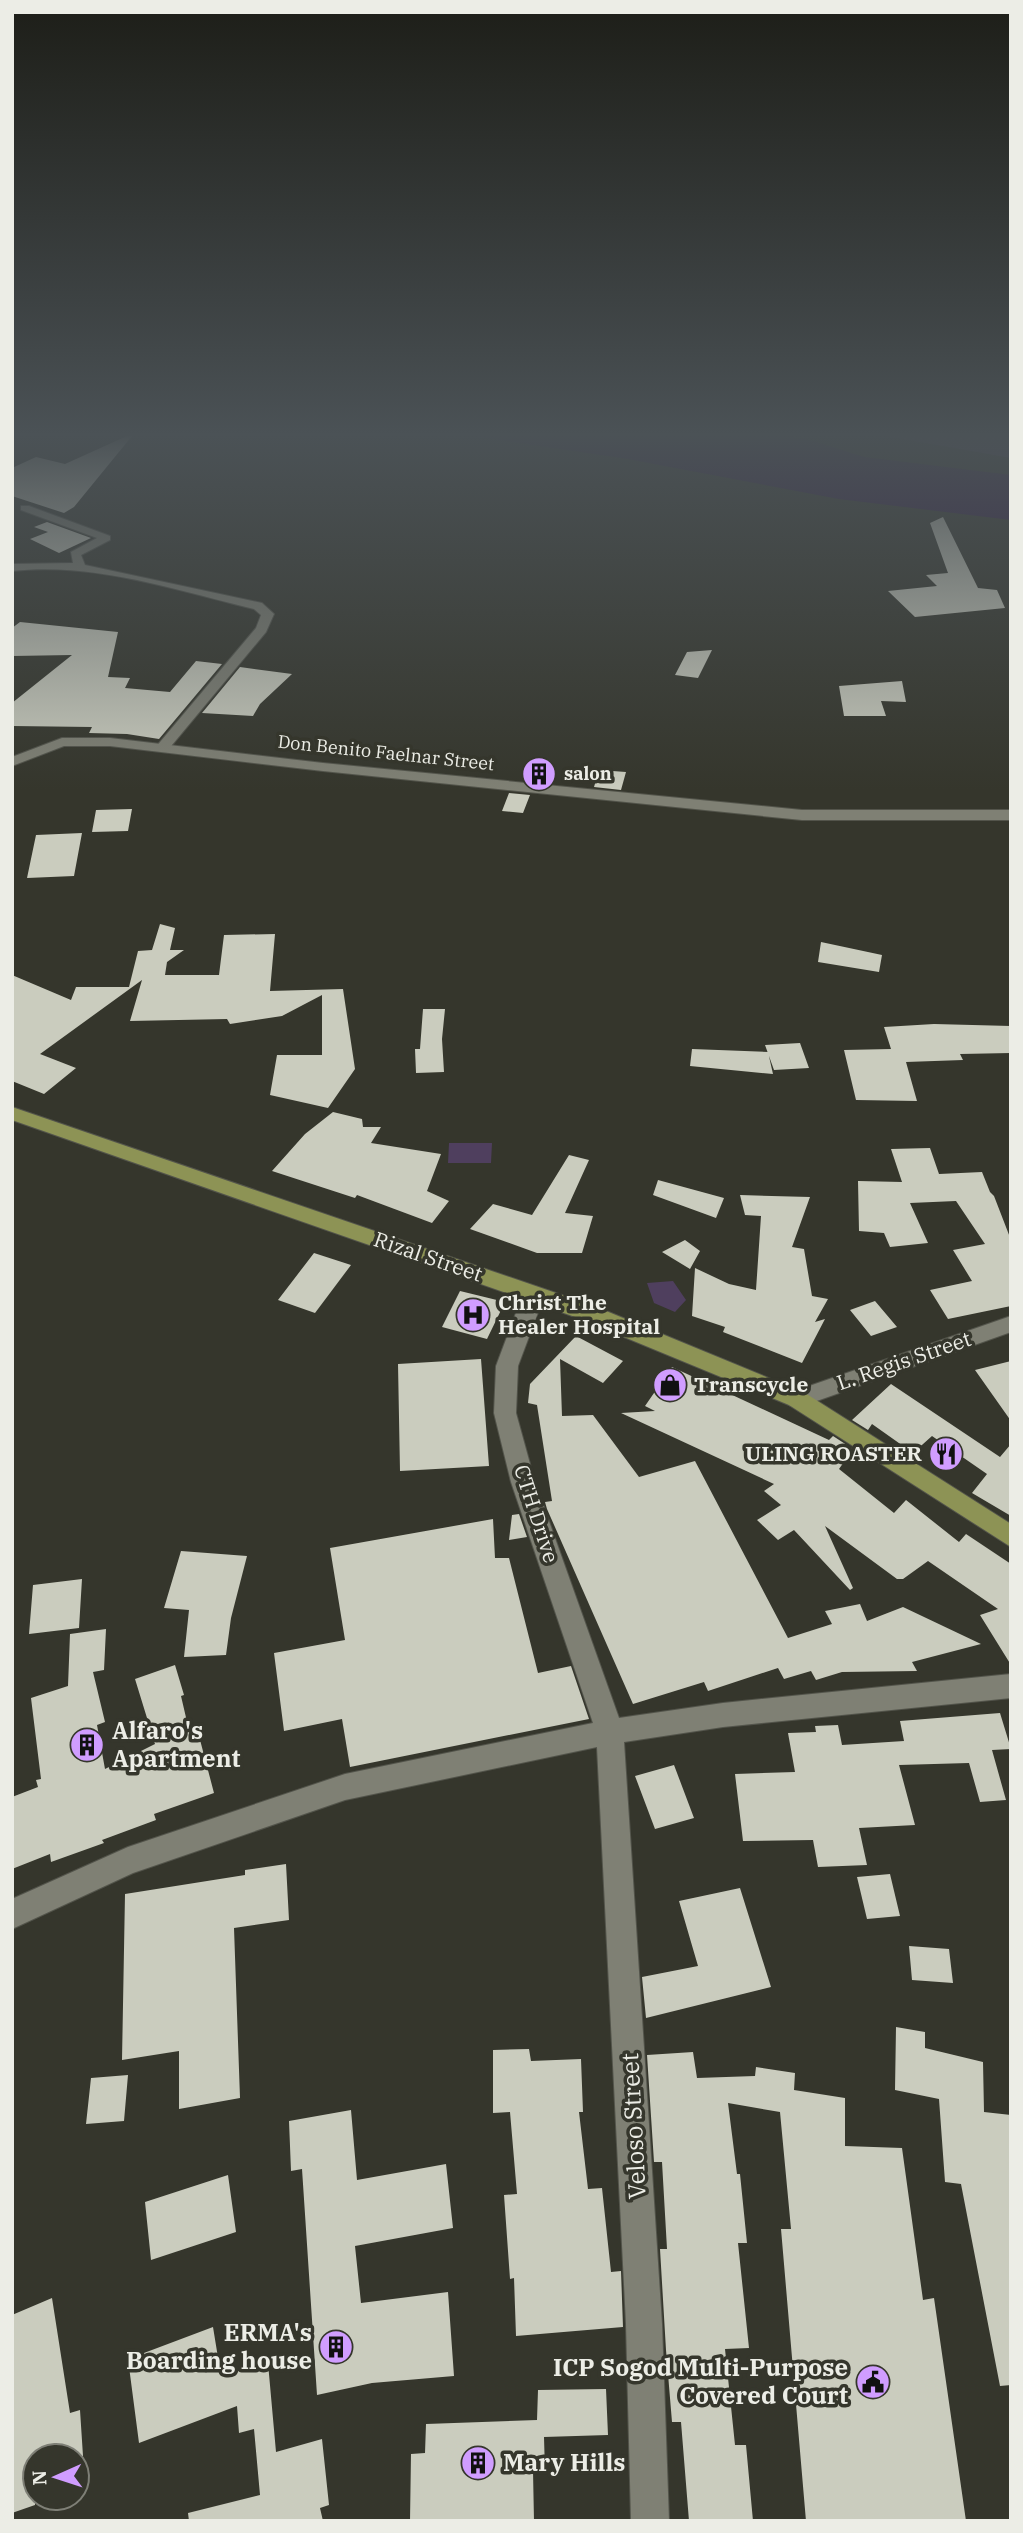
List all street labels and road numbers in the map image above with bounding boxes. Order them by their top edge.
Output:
street label: Don Benito Faelnar Street [277,730,495,775]
street label: Rizal Street [370,1224,486,1288]
street label: L. Regis Street [833,1324,975,1396]
street label: CTH Drive [508,1461,566,1566]
street label: Veloso Street [613,2052,653,2200]

